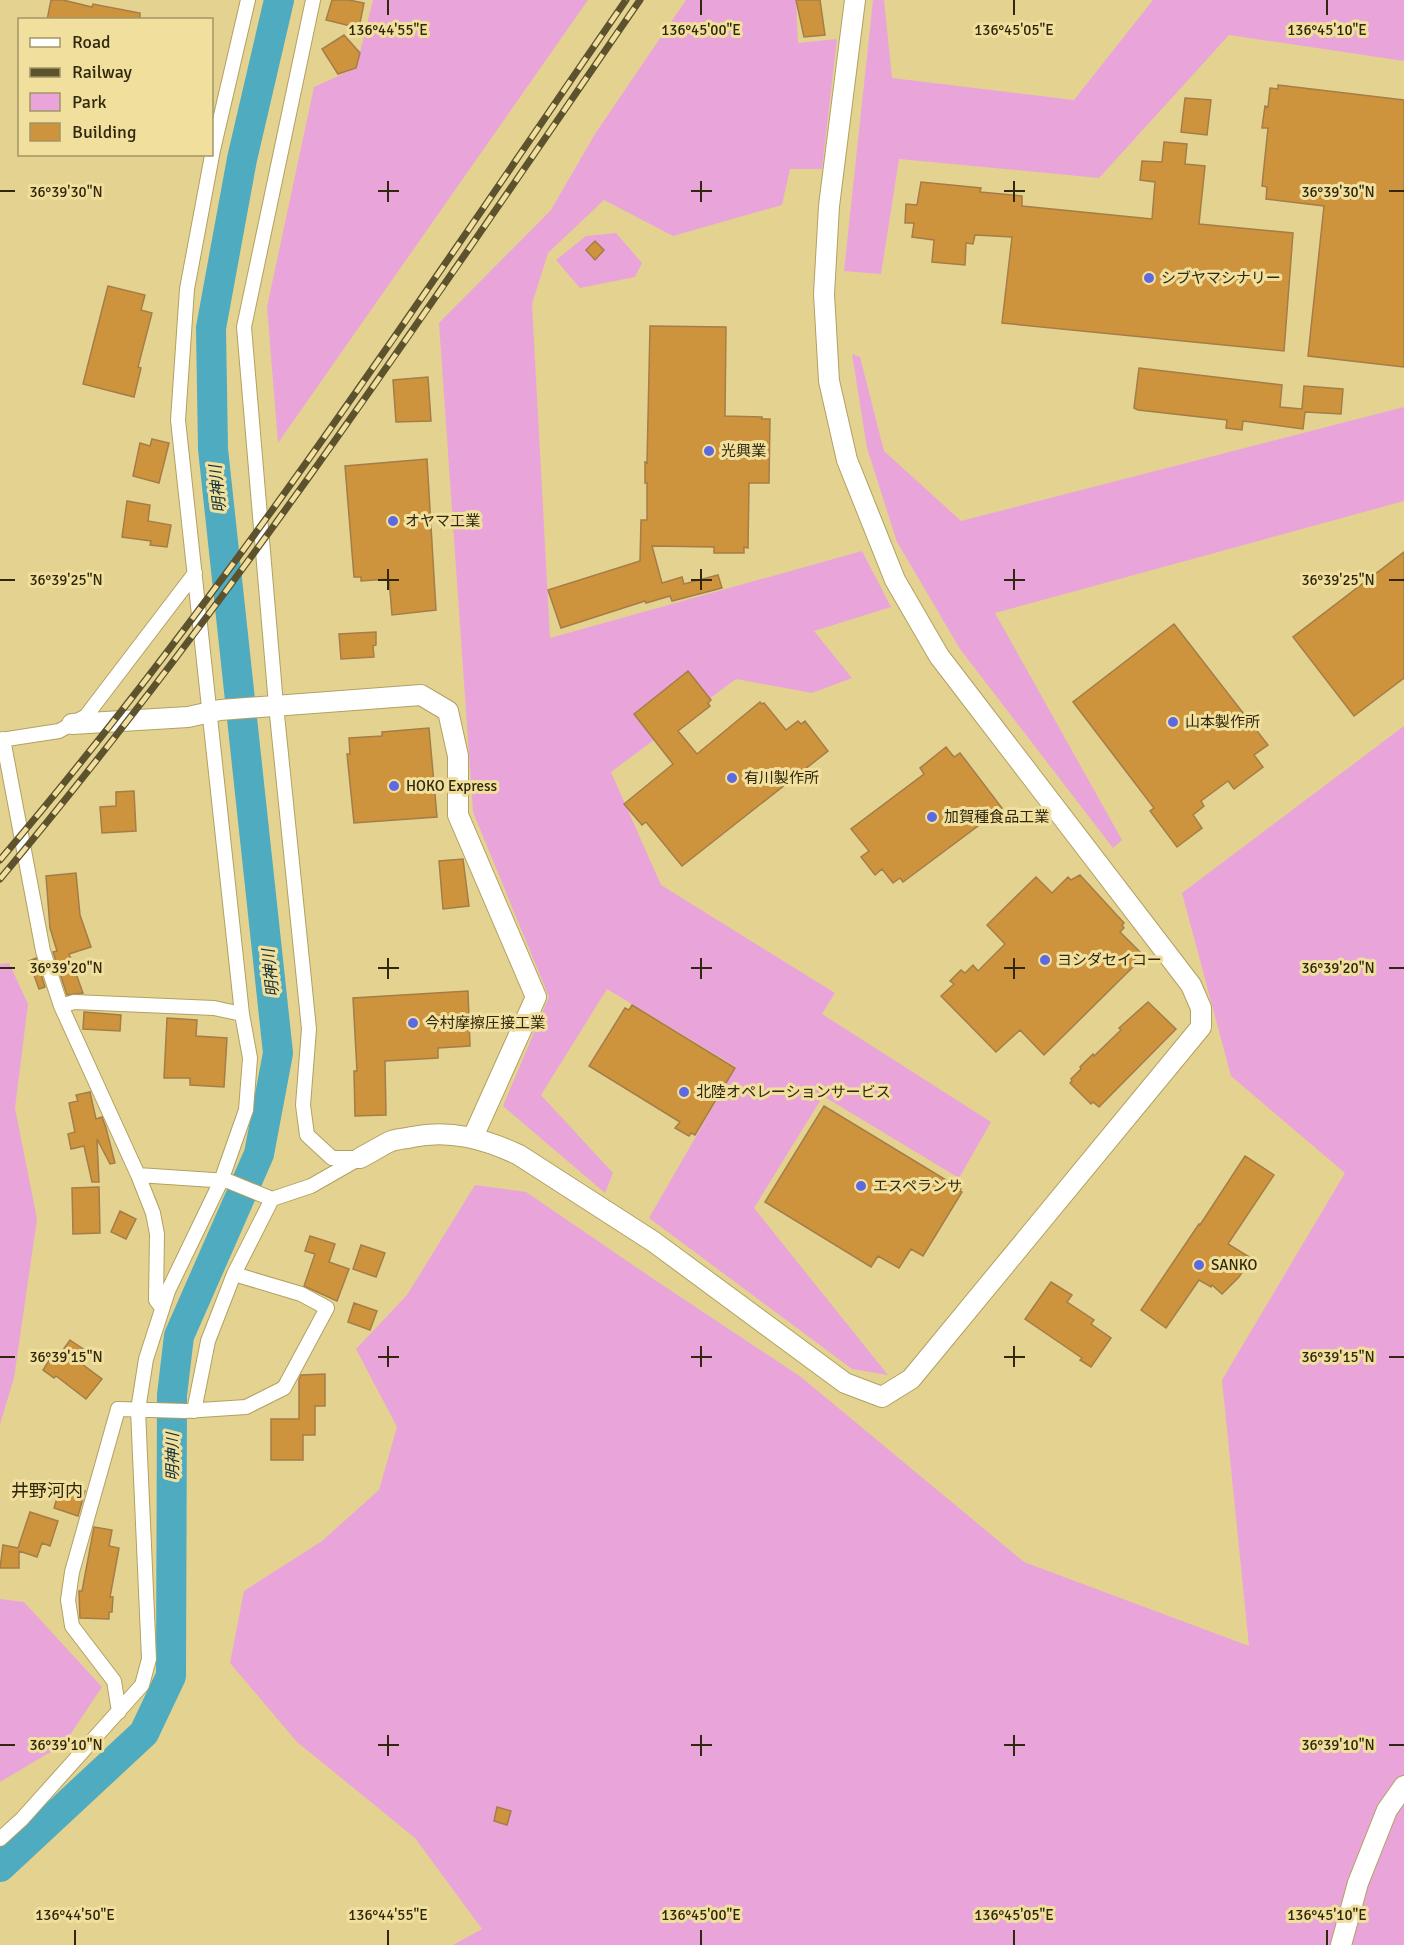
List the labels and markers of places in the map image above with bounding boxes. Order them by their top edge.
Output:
place label: シブヤマシナリー [1161,269,1281,287]
marker: シブヤマシナリー [1142,271,1156,285]
place label: 光興業 [721,442,766,460]
marker: 光興業 [702,444,716,458]
place label: オヤマ工業 [405,512,480,530]
marker: オヤマ工業 [386,514,400,528]
place label: 山本製作所 [1185,713,1260,731]
marker: 山本製作所 [1166,715,1180,729]
place label: 有川製作所 [744,769,819,787]
marker: 有川製作所 [725,771,739,785]
place label: HOKO Express [406,777,498,795]
marker: HOKO Express [387,779,401,793]
place label: 加賀種食品工業 [944,808,1049,826]
marker: 加賀種食品工業 [925,810,939,824]
place label: ヨシダセイコー [1057,951,1162,969]
marker: ヨシダセイコー [1038,953,1052,967]
place label: 今村摩擦圧接工業 [425,1014,545,1032]
marker: 今村摩擦圧接工業 [406,1016,420,1030]
place label: 北陸オペレーションサービス [696,1083,891,1101]
marker: 北陸オペレーションサービス [677,1085,691,1099]
place label: エスペランサ [873,1177,962,1195]
marker: エスペランサ [854,1179,868,1193]
place label: SANKO [1211,1256,1257,1274]
marker: SANKO [1192,1258,1206,1272]

